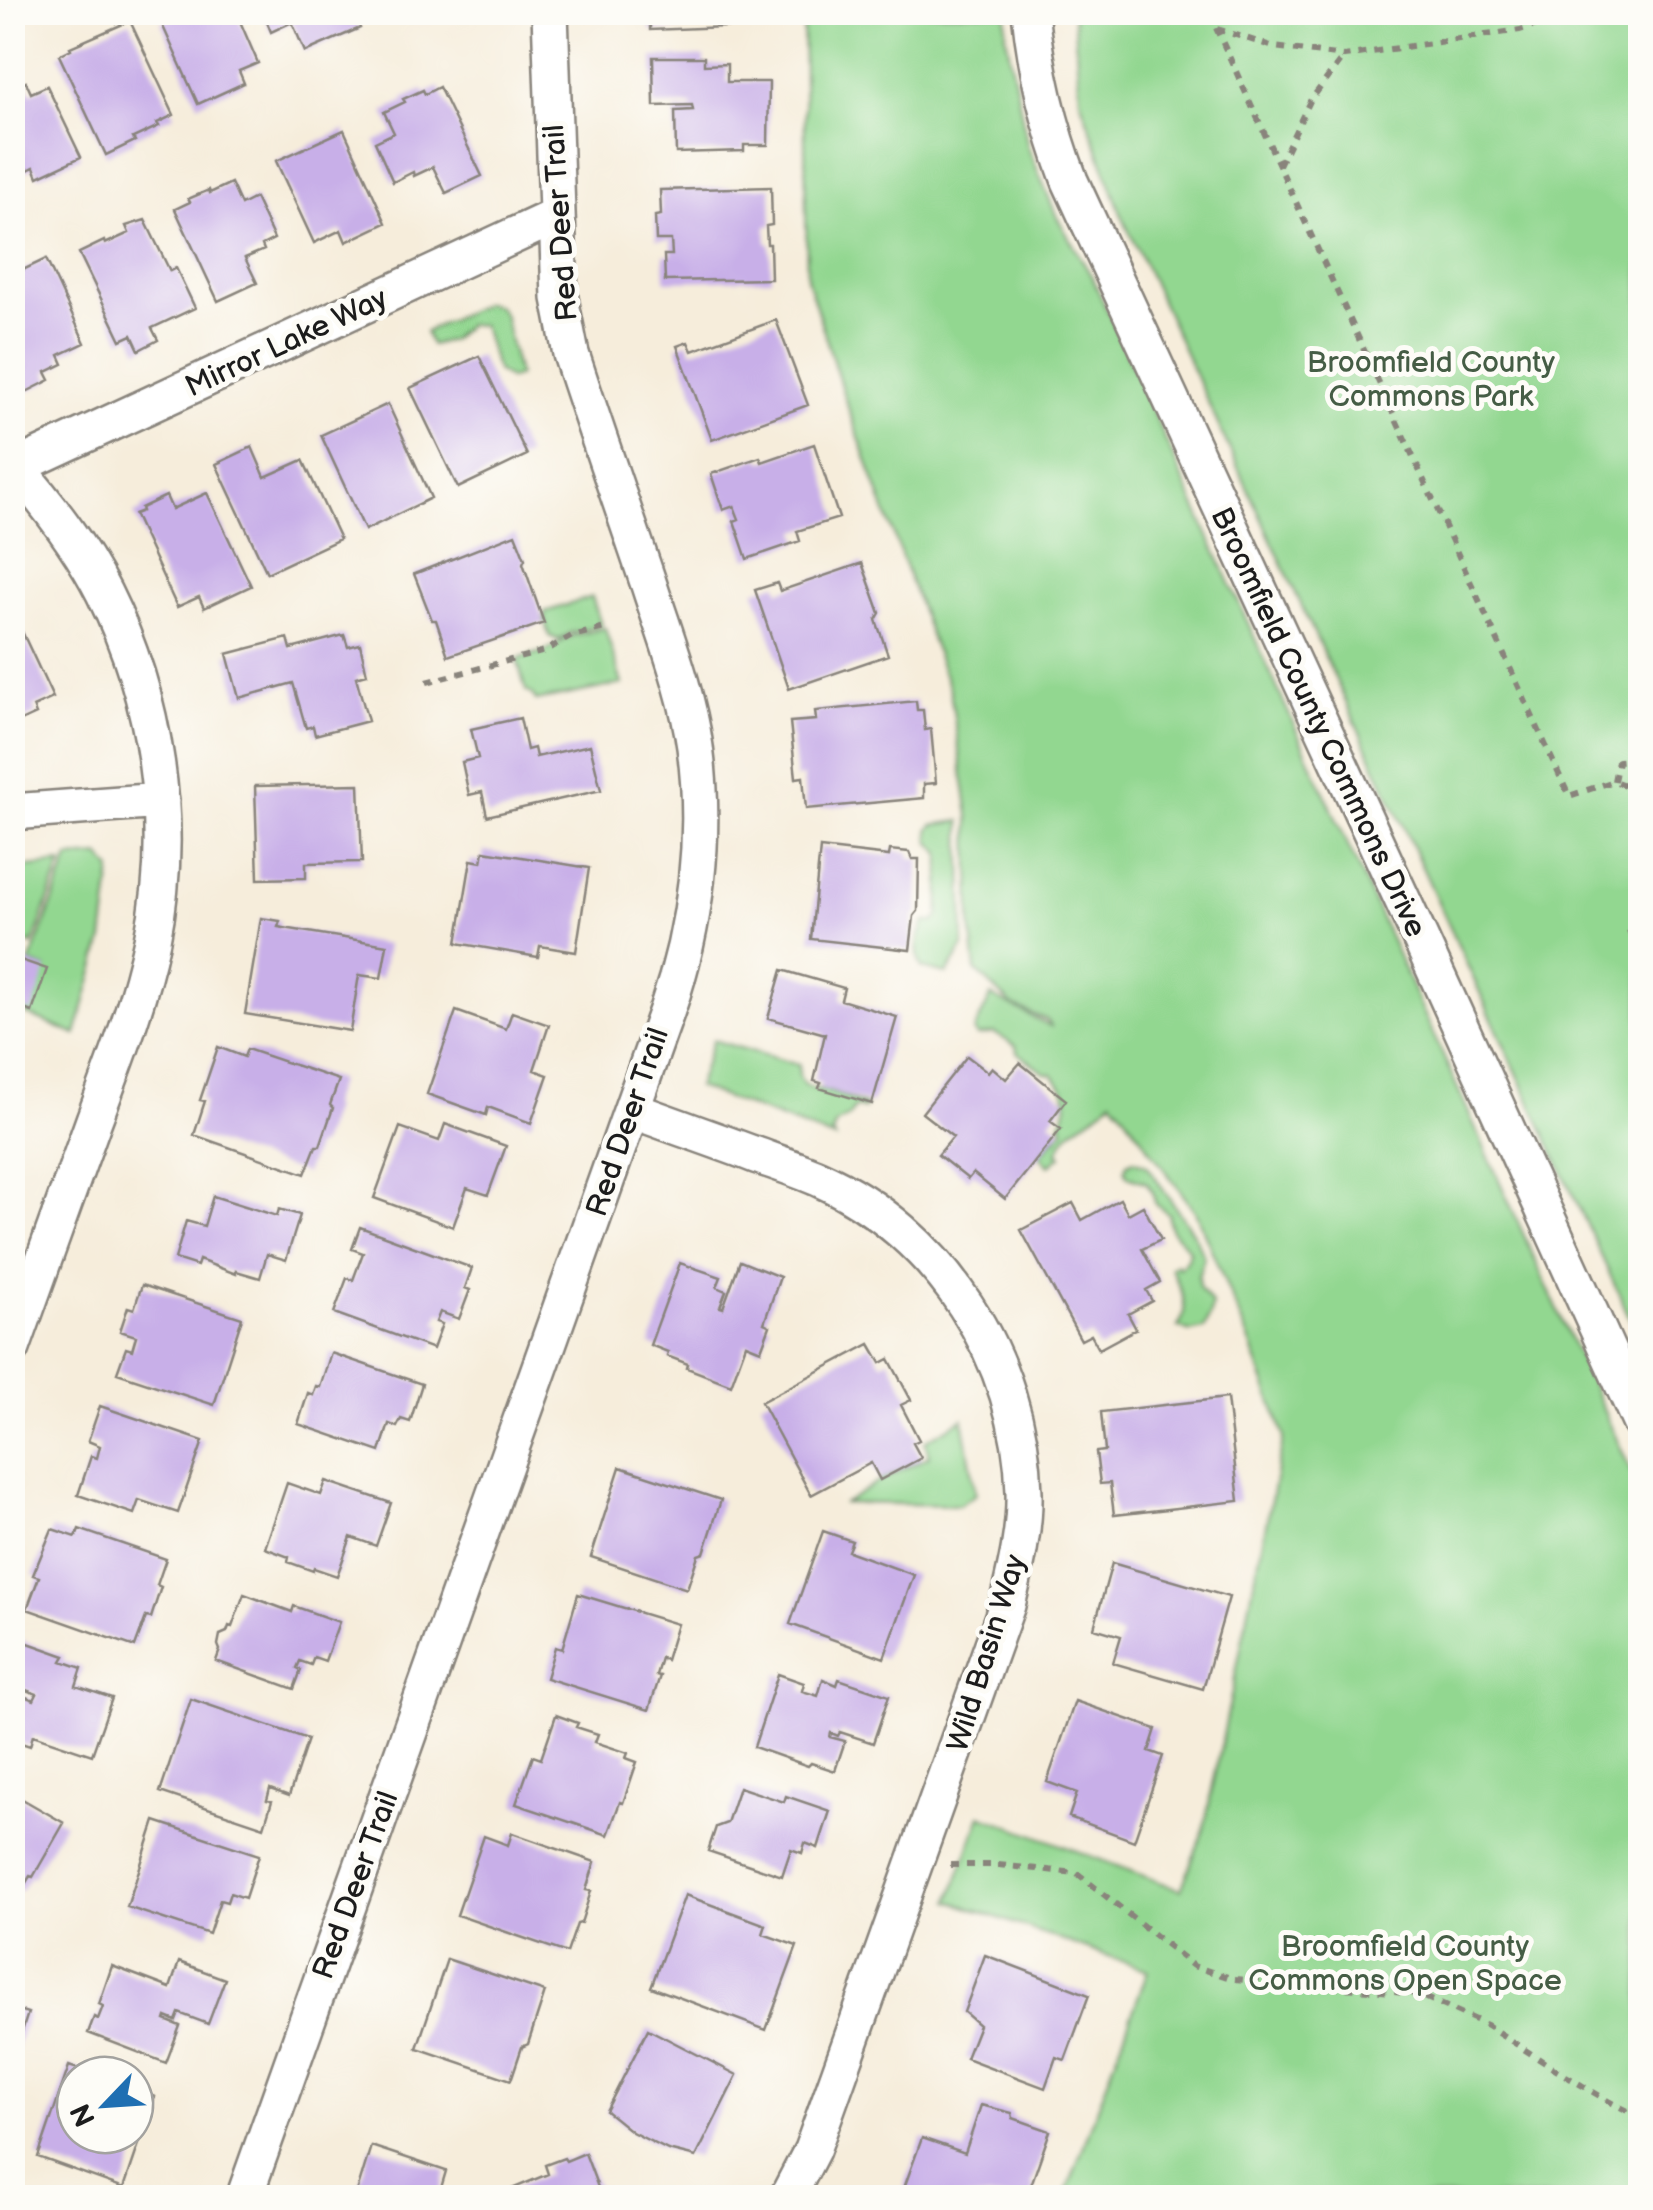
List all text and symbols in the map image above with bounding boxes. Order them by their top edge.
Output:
street label: Red Deer Trail [536,123,586,322]
street label: Mirror Lake Way [180,280,393,405]
park label: Broomfield County Commons Park [1307,345,1556,415]
street label: Broomfield County Commons Drive [1202,502,1434,943]
street label: Red Deer Trail [579,1023,677,1221]
street label: Wild Basin Way [940,1550,1034,1756]
street label: Red Deer Trail [305,1787,407,1984]
park label: Broomfield County Commons Open Space [1248,1929,1562,1999]
north arrow [55,2055,155,2155]
text: N [64,2098,103,2131]

